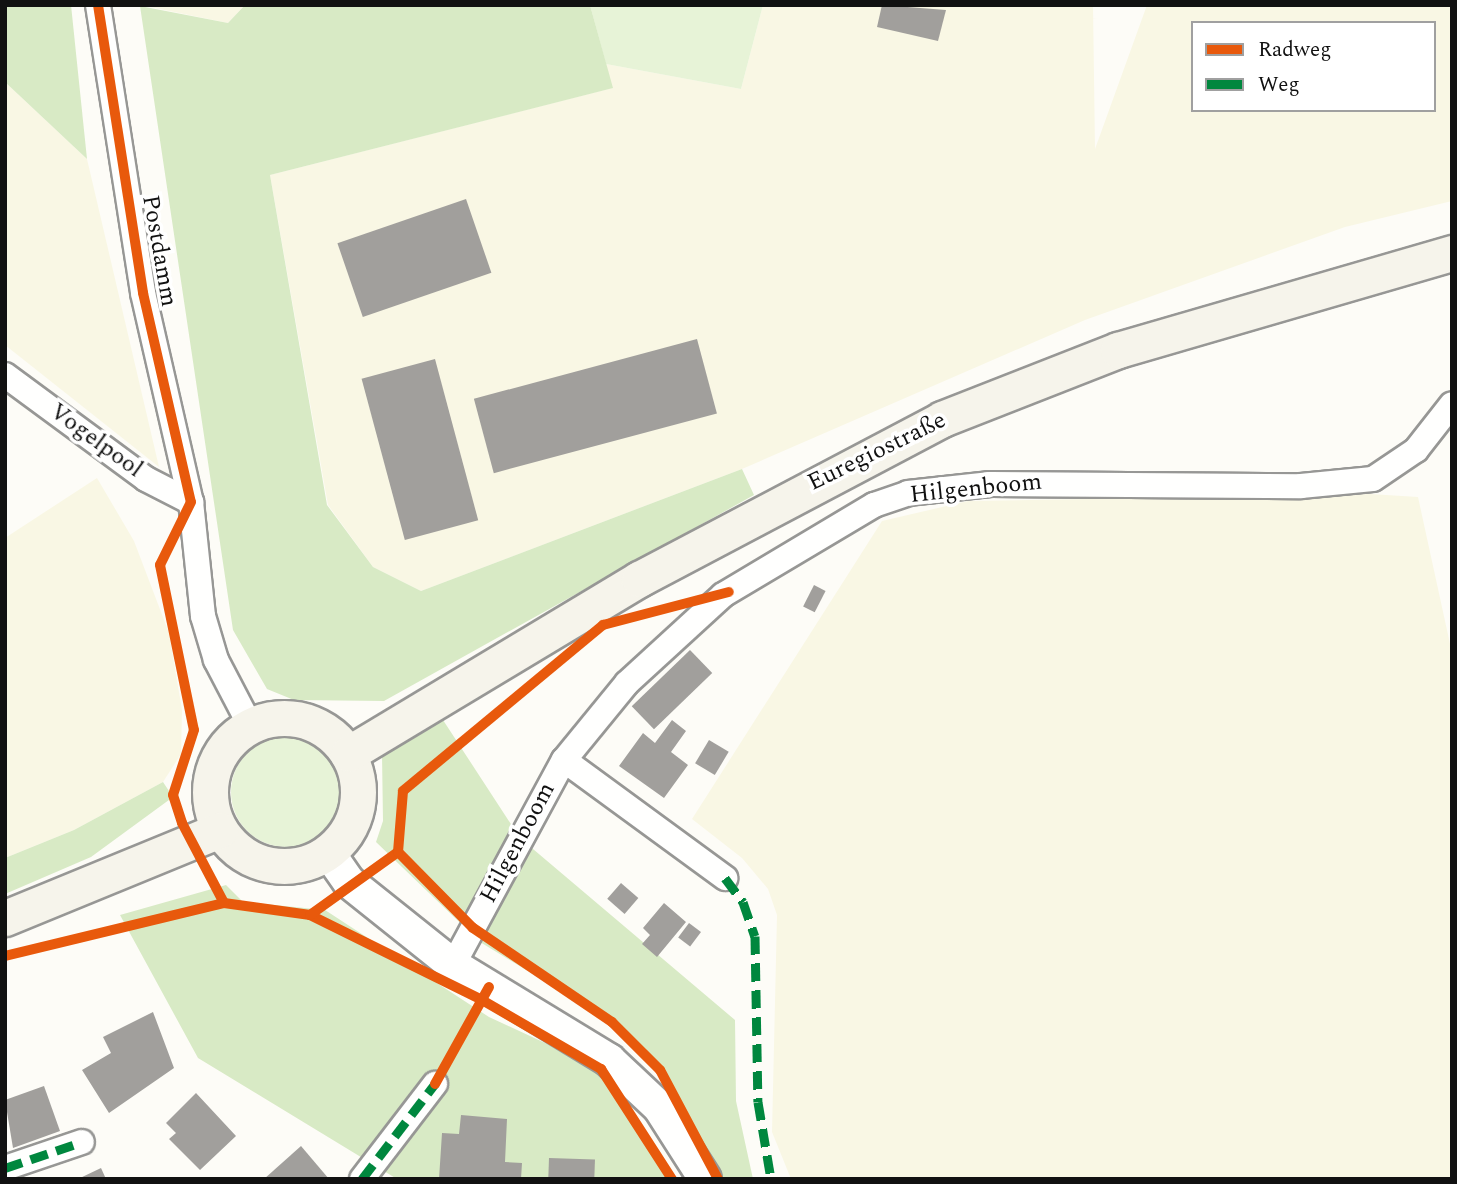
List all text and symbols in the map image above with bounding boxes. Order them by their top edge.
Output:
legend [1191,21,1436,112]
text: Radweg [1258,34,1332,66]
text: Weg [1258,69,1300,101]
street label: Postdamm [135,193,183,309]
street label: Vogelpool [44,398,148,484]
street label: Euregiostraße [803,406,951,498]
street label: Hilgenboom [909,468,1043,510]
street label: Hilgenboom [474,778,562,908]

